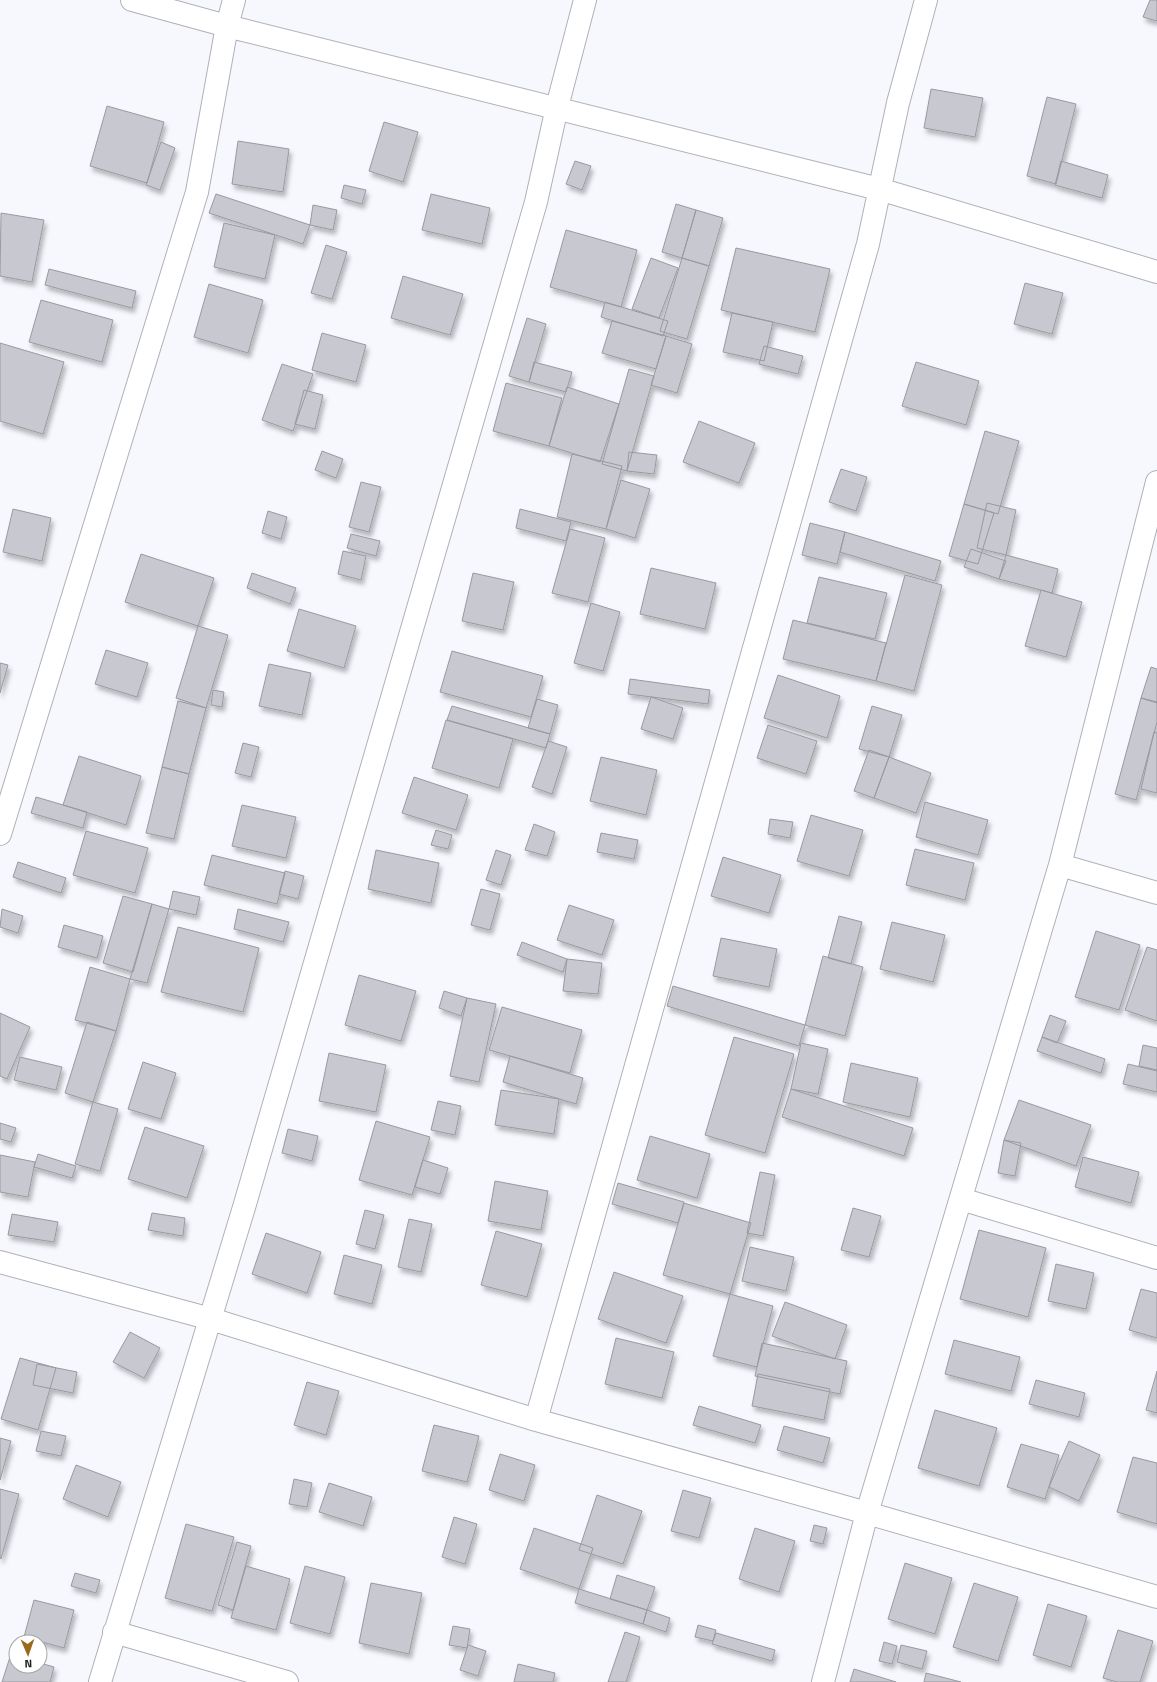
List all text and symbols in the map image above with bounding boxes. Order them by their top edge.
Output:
north arrow [8,1634,48,1674]
text: N [24,1656,32,1672]

